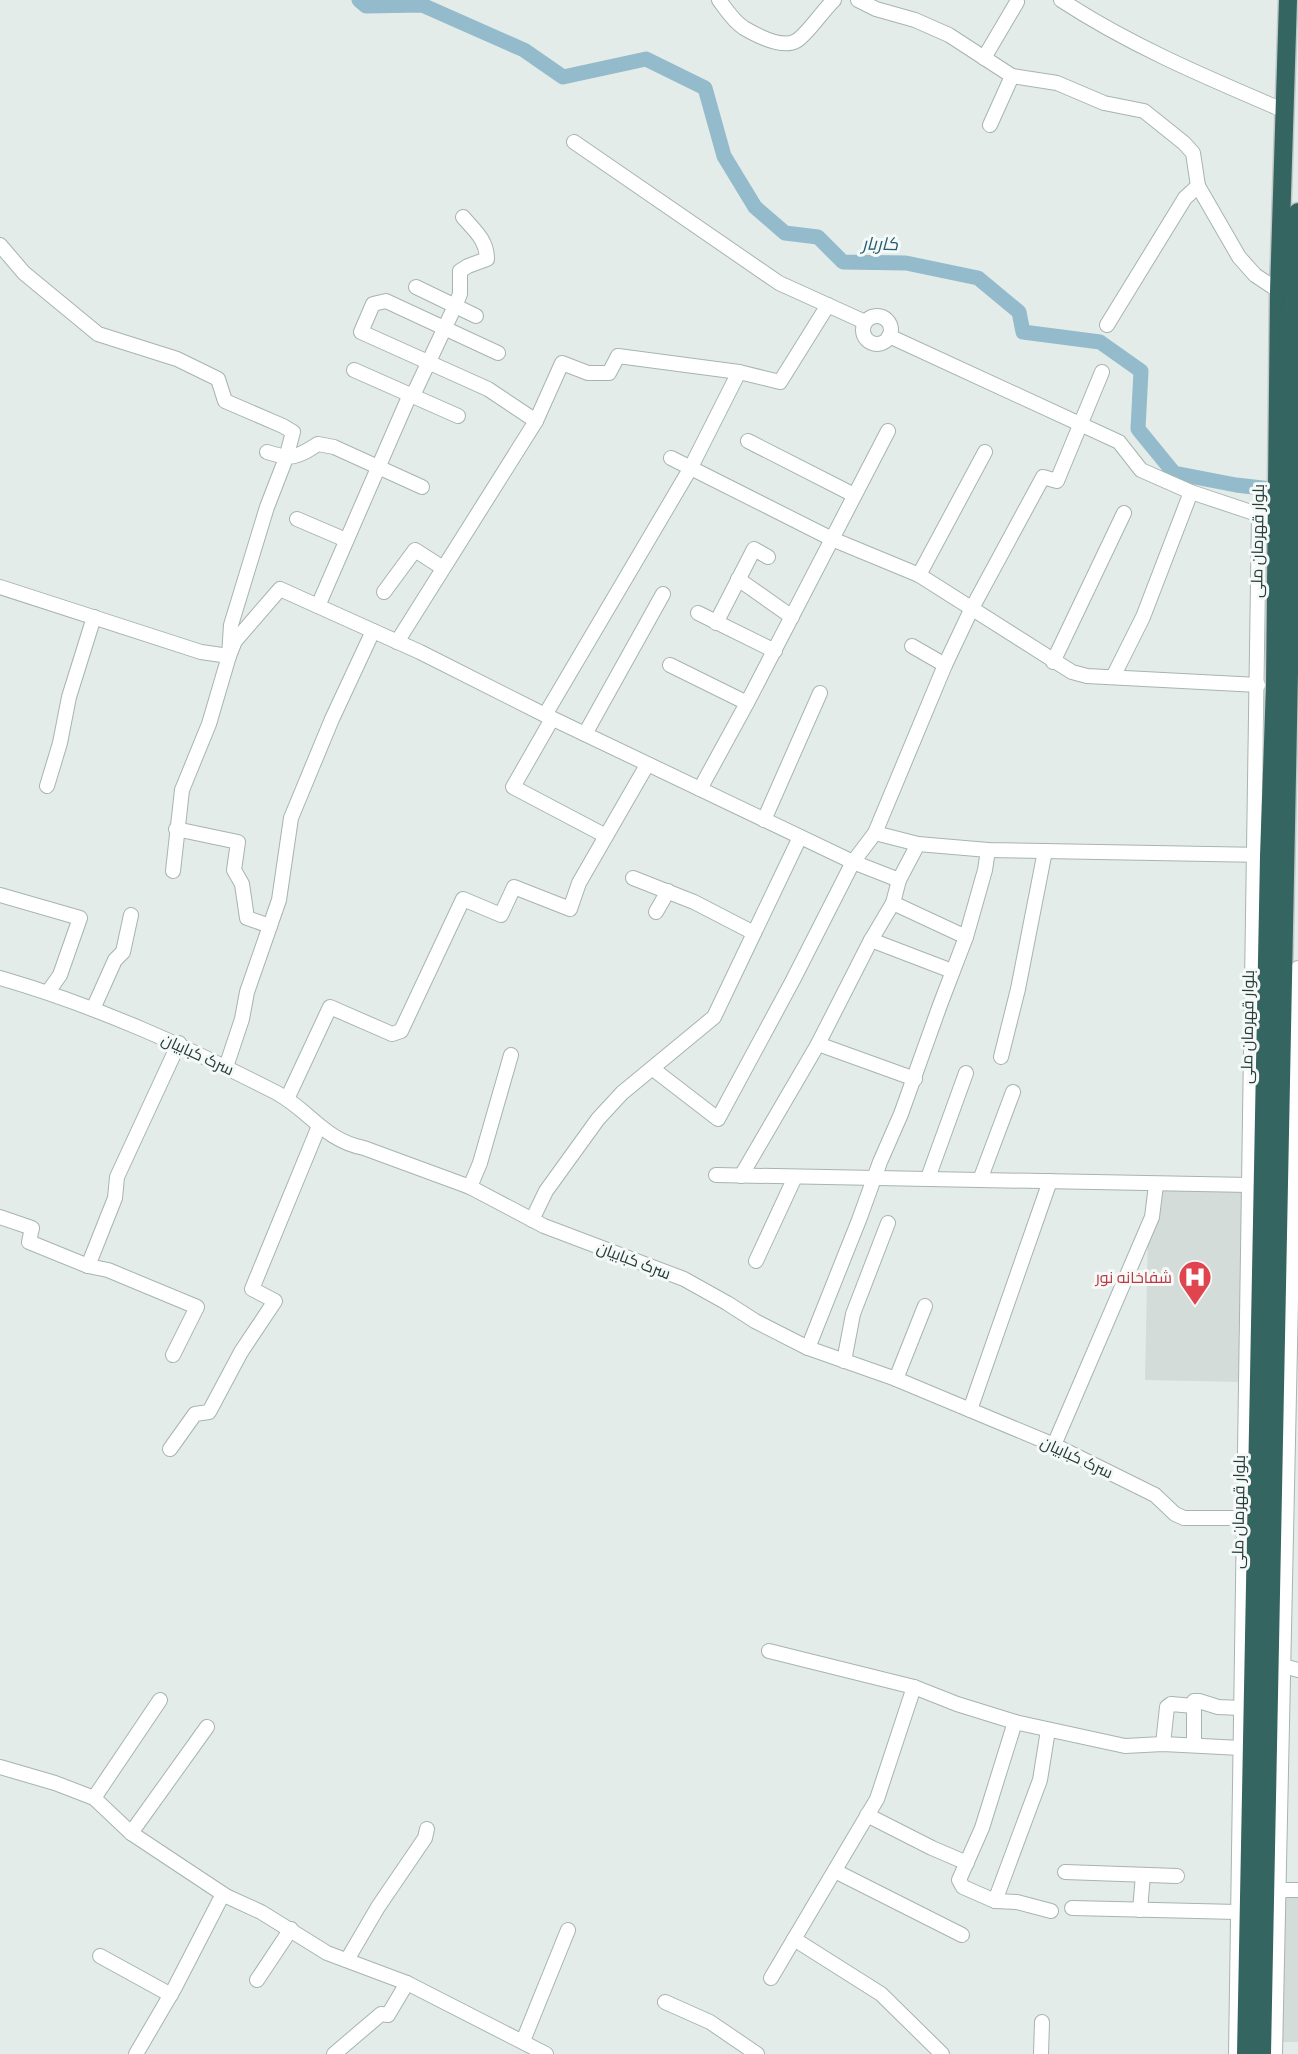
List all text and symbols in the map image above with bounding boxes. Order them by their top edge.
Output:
water label: کاربار [860,233,899,255]
street label: بلوار قهرمان ملی [1247,484,1269,598]
street label: بلوار قهرمان ملی [1237,970,1259,1084]
street label: سرک کبابیان [158,1029,237,1080]
street label: سرک کبابیان [594,1238,673,1284]
hospital icon: شفاخانه نور [1177,1259,1213,1306]
place label: شفاخانه نور [1094,1268,1172,1288]
street label: سرک کبابیان [1037,1432,1116,1483]
street label: بلوار قهرمان ملی [1228,1455,1250,1569]

